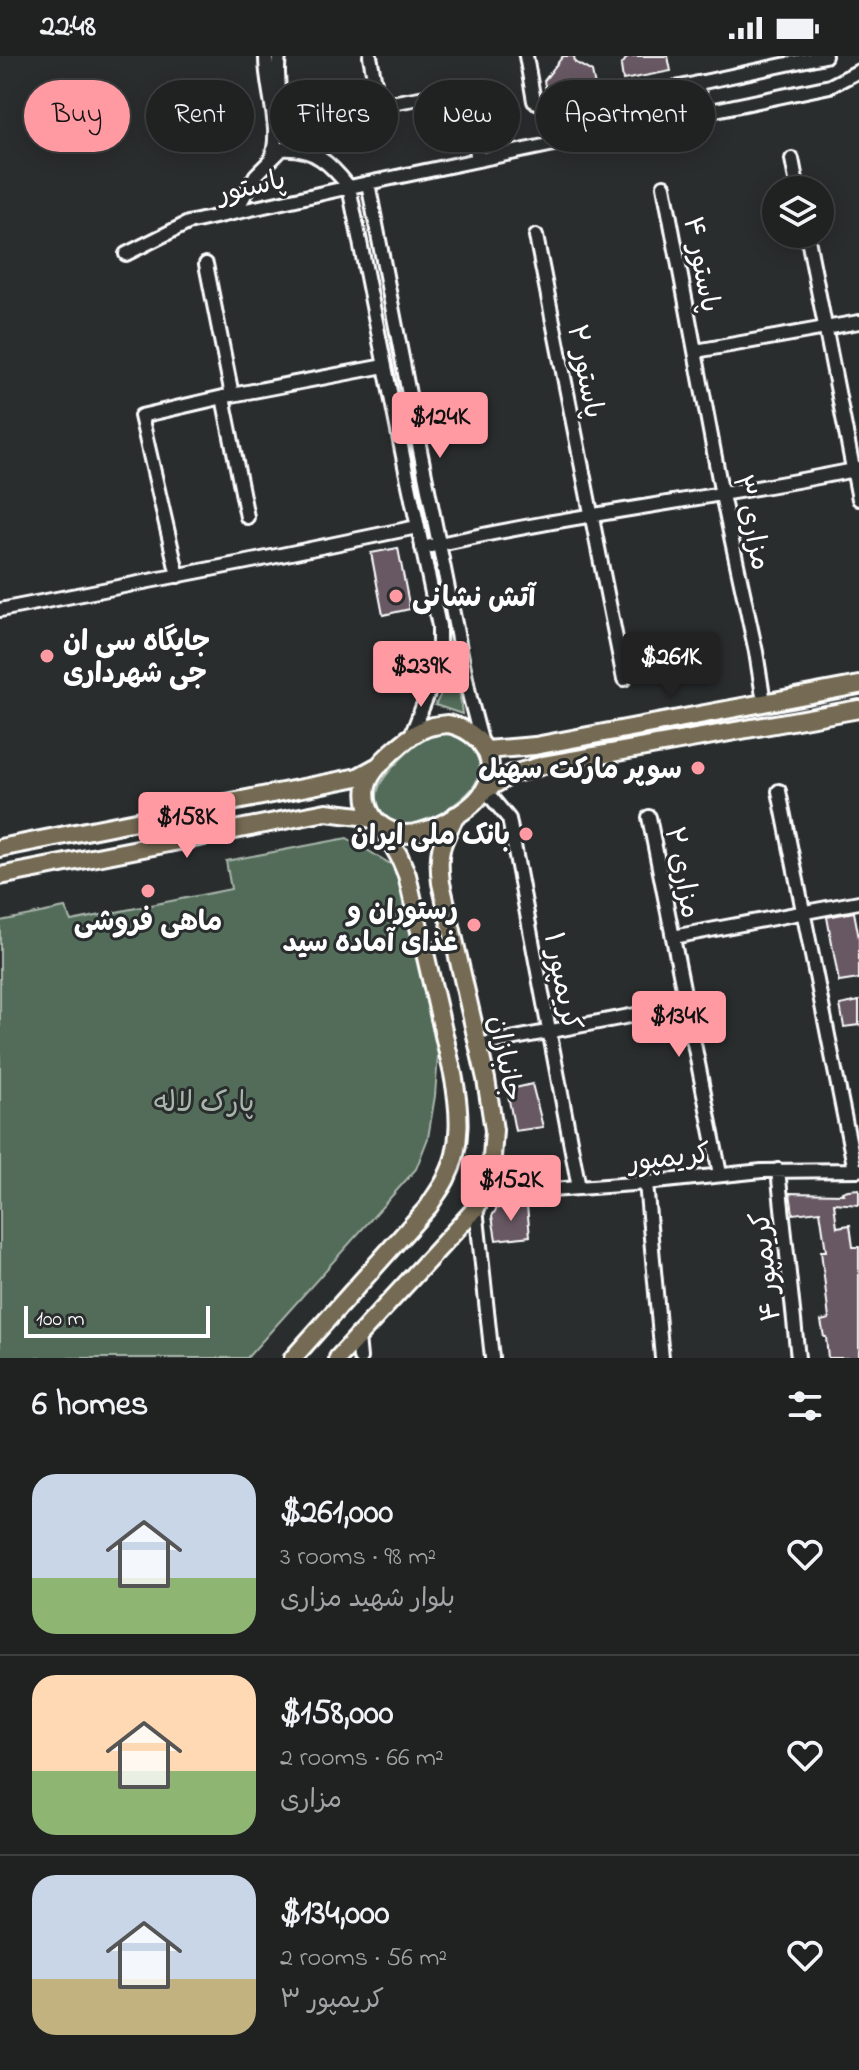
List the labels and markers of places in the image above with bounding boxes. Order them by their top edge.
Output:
pin: $124K [384,392,496,460]
place label: آتش نشانی [412,579,537,620]
marker: آتش نشانی [387,587,405,605]
place label: جایگاه سی ان جی شهرداری [63,623,210,696]
pin: $261K [615,632,727,700]
pin: $239K [365,641,477,709]
marker: جایگاه سی ان جی شهرداری [38,647,56,665]
place label: سوپر مارکت سهیل [478,751,682,792]
marker: سوپر مارکت سهیل [689,759,707,777]
pin: $158K [131,792,243,860]
place label: بانک ملی ایران [351,817,510,858]
marker: بانک ملی ایران [517,825,535,843]
marker: ماهی فروشی [139,882,157,900]
place label: رستوران و غذای آماده سید [282,892,458,965]
place label: ماهی فروشی [74,903,222,944]
marker: رستوران و غذای آماده سید [465,916,483,934]
pin: $134K [623,991,735,1059]
pin: $152K [455,1155,567,1223]

